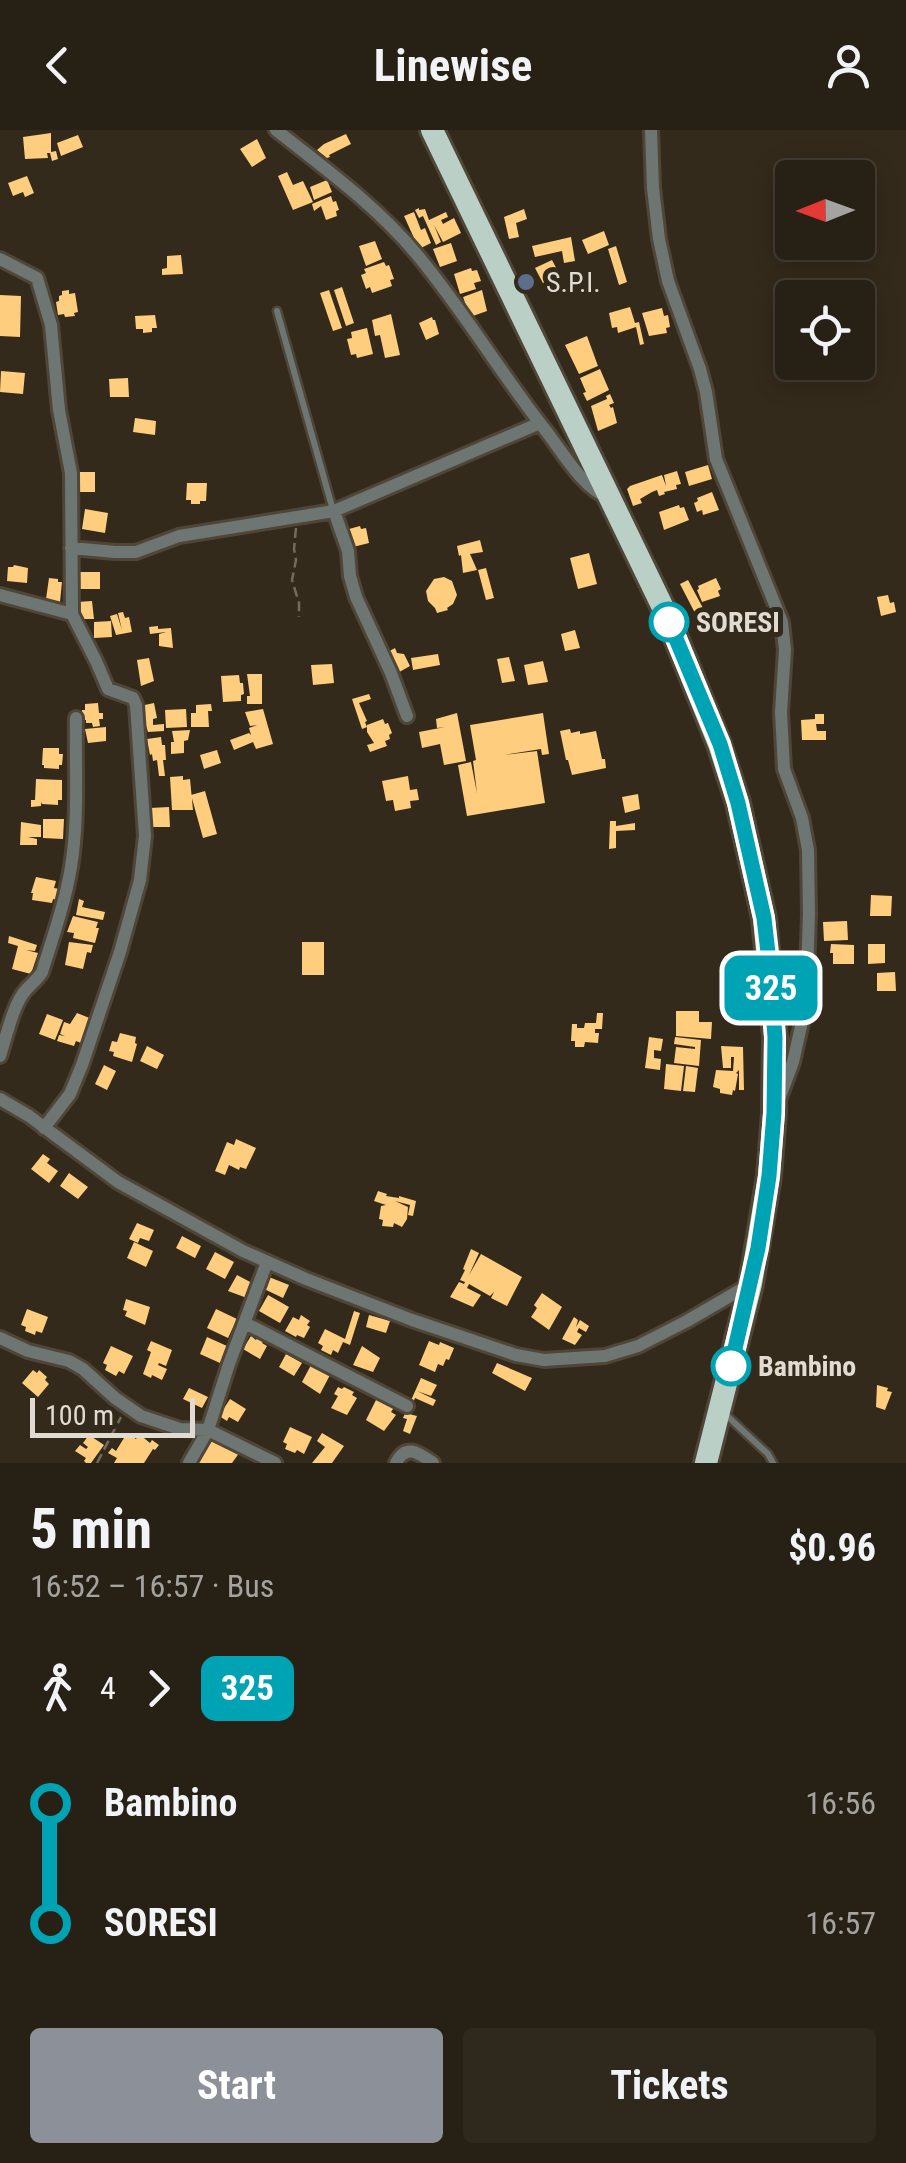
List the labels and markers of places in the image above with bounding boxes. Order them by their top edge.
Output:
place label: S.P.I. [546,266,601,299]
marker: S.P.I. [515,271,537,293]
marker: SORESI [650,603,688,641]
place label: SORESI [696,606,780,639]
marker: Bambino [712,1347,750,1385]
place label: Bambino [758,1350,856,1383]

